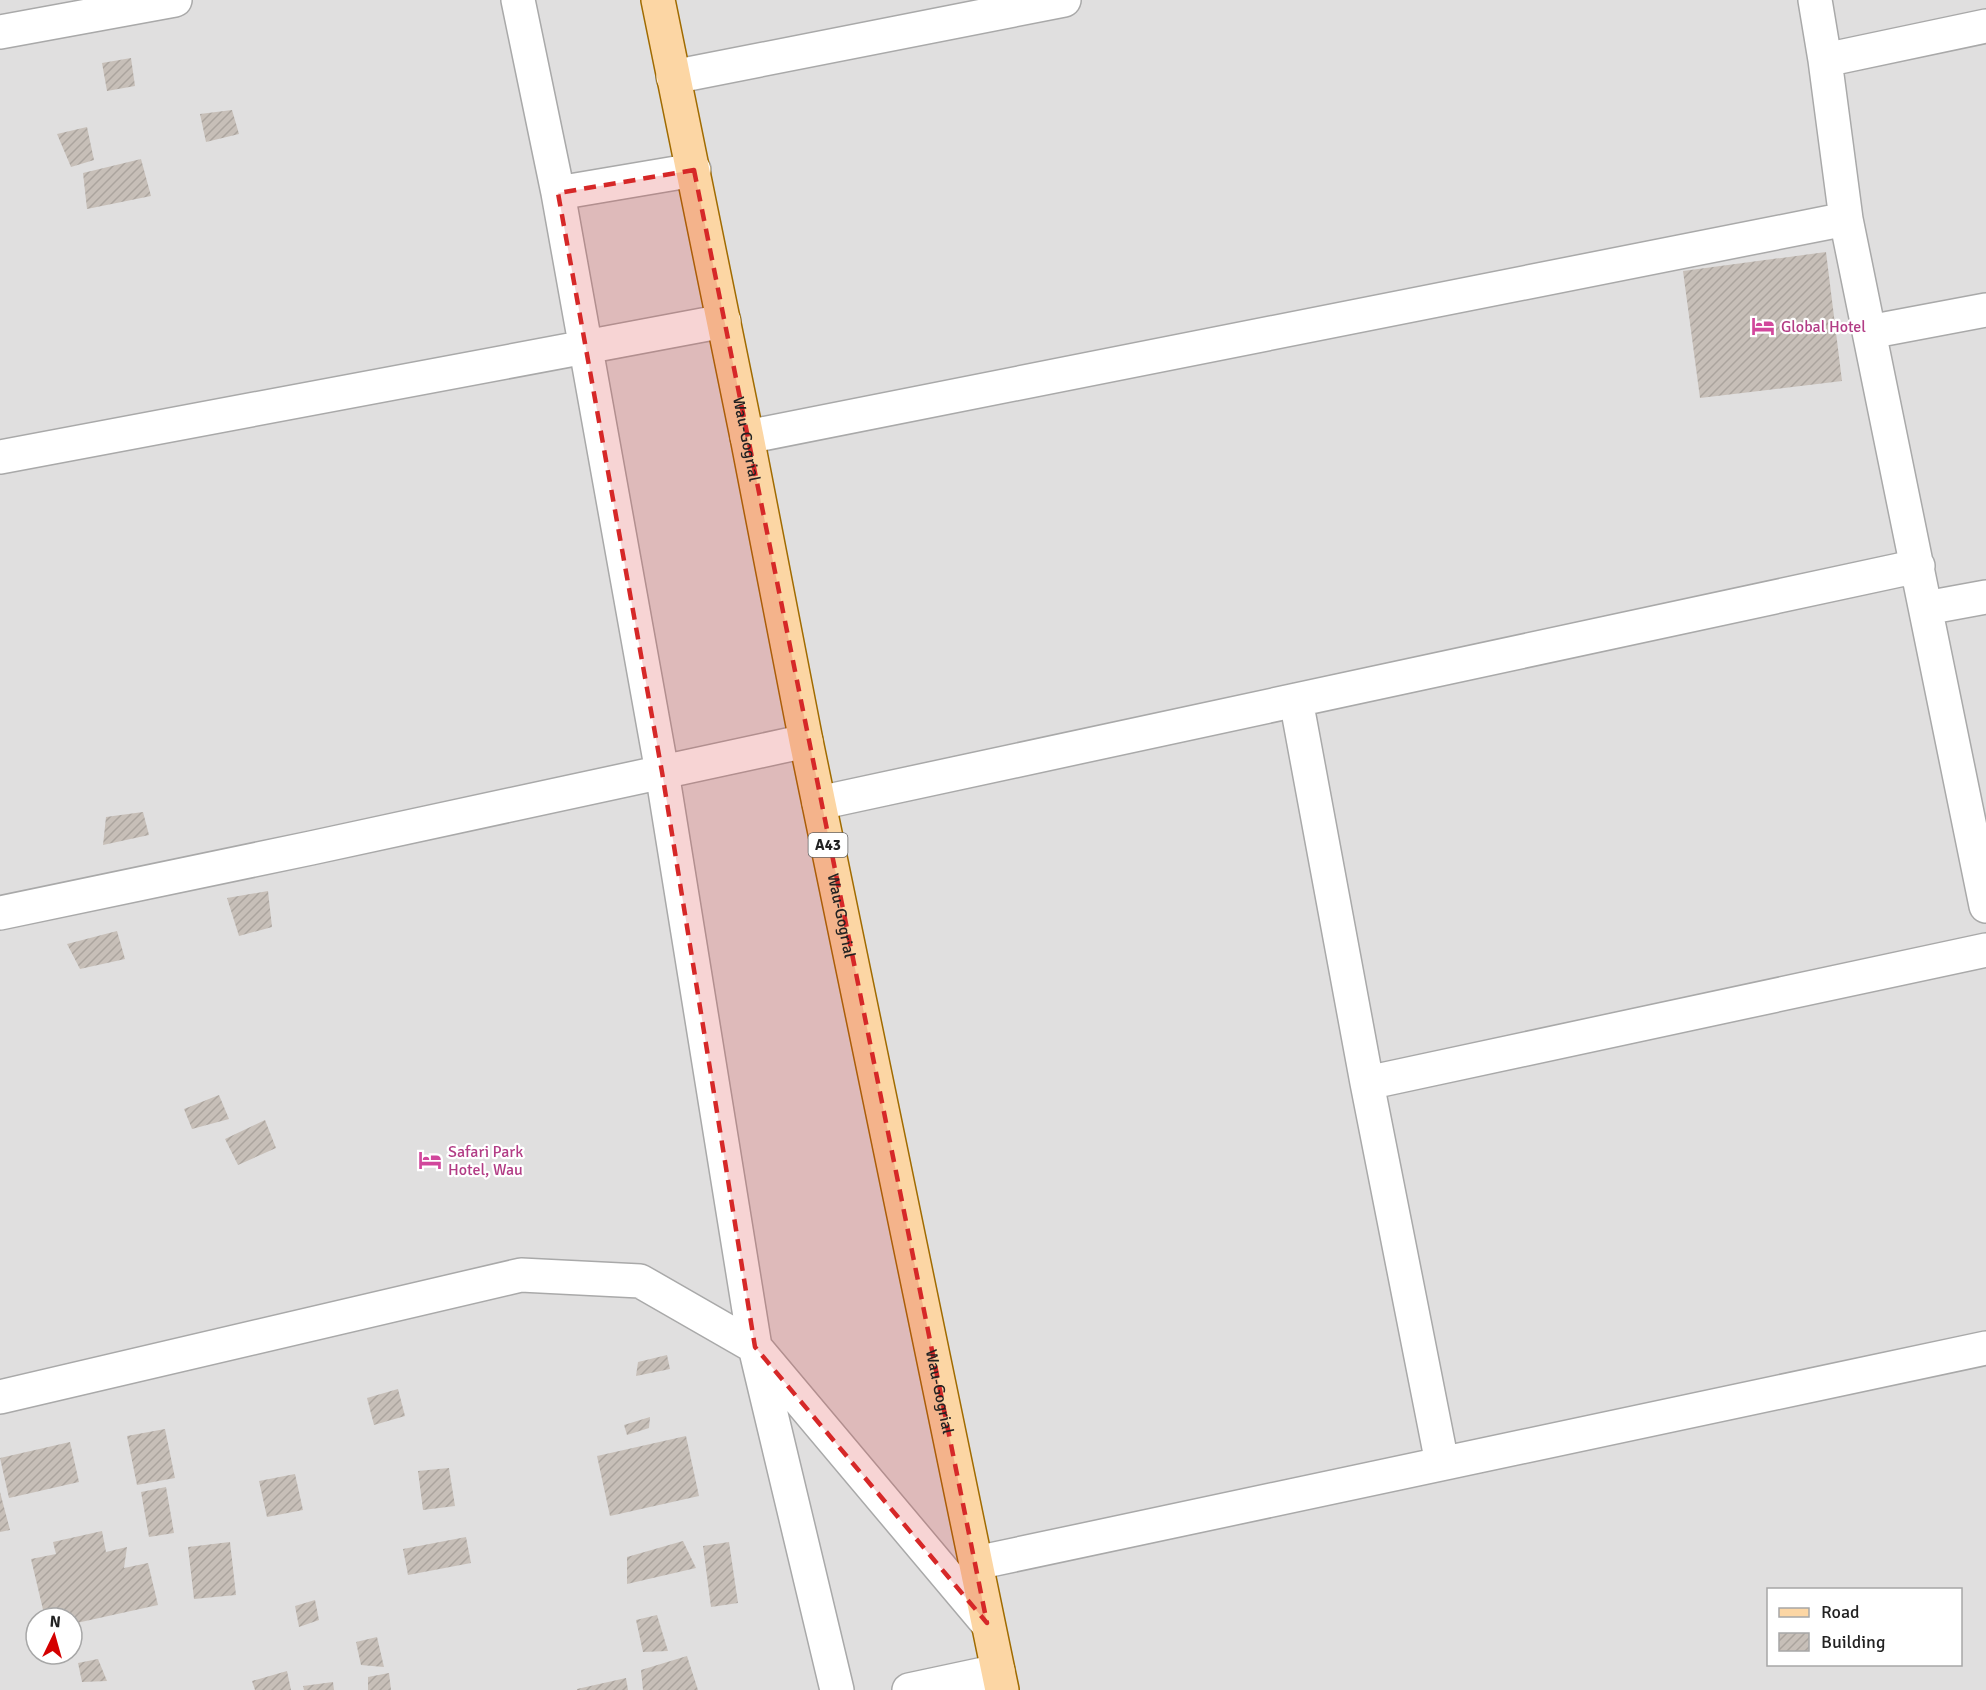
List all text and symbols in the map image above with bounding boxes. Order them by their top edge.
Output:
hotel icon: Global Hotel [1750,313,1776,339]
place label: Global Hotel [1781,317,1866,337]
street label: Wau-Gogrial [728,395,764,484]
road number: A43 [808,833,848,857]
street label: Wau-Gogrial [823,872,860,960]
place label: Safari Park Hotel, Wau [448,1142,523,1180]
hotel icon: Safari Park Hotel, Wau [417,1147,443,1173]
street label: Wau-Gogrial [921,1348,958,1436]
legend [1767,1588,1962,1666]
text: Road [1821,1601,1860,1623]
north arrow [24,1606,84,1666]
text: N [49,1612,62,1633]
text: Building [1821,1631,1885,1653]

